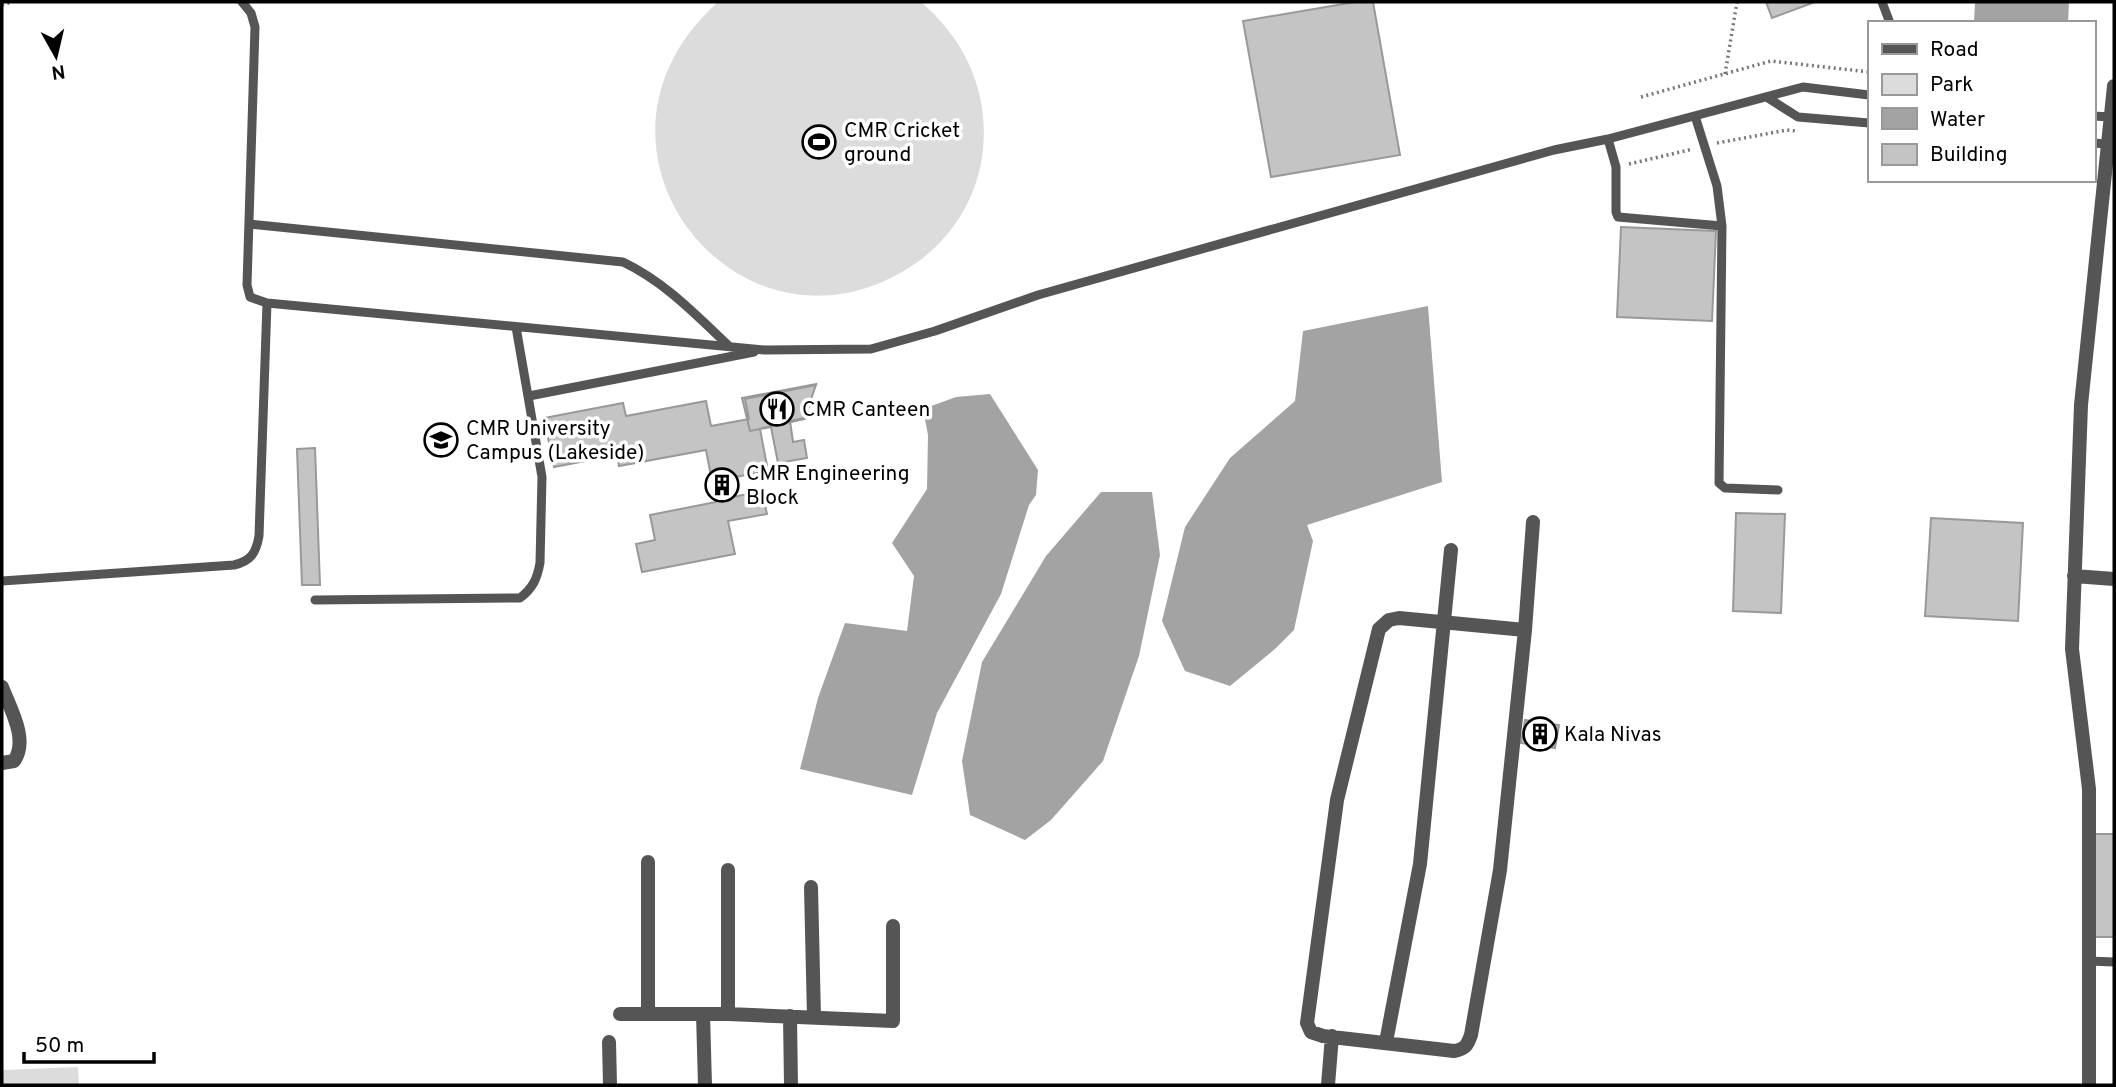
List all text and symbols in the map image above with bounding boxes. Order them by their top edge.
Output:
north arrow [21,21,91,91]
legend [1868,21,2095,182]
text: Road [1930,37,1979,64]
text: N [50,58,67,84]
text: Park [1930,72,1973,99]
text: Water [1930,107,1985,134]
place label: CMR Cricket ground [844,118,960,169]
sports icon: CMR Cricket ground [800,123,838,161]
text: Building [1930,142,2008,169]
restaurant icon: CMR Canteen [758,390,796,428]
place label: CMR Canteen [802,397,930,424]
place label: CMR University Campus (Lakeside) [466,416,645,467]
school or university icon: CMR University Campus (Lakeside) [422,421,460,459]
place label: CMR Engineering Block [746,461,910,512]
building icon: CMR Engineering Block [703,466,741,504]
building icon: Kala Nivas [1521,715,1559,753]
place label: Kala Nivas [1564,722,1662,749]
scale bar [24,1020,154,1064]
text: 50 m [35,1033,84,1060]

